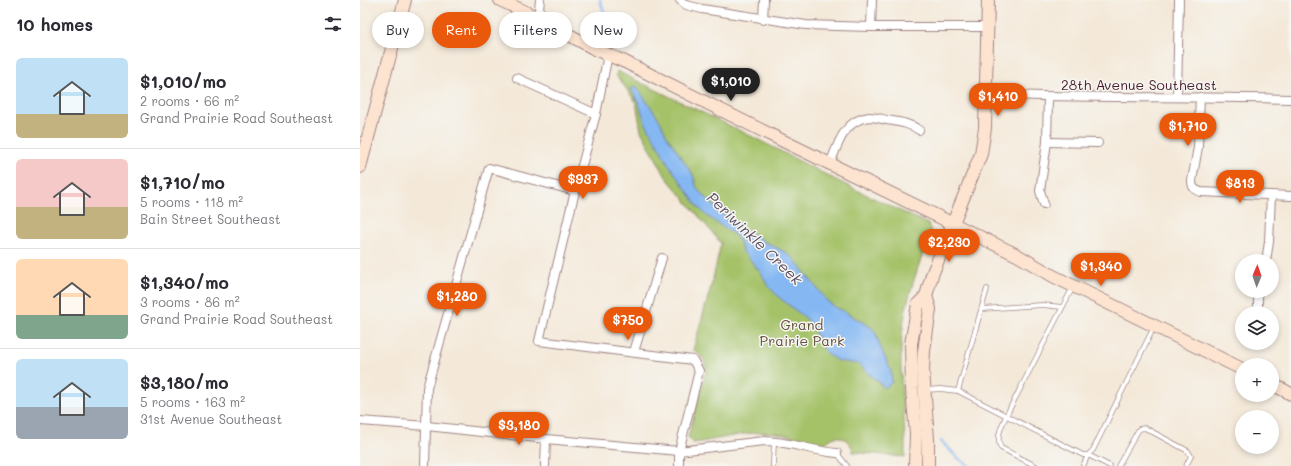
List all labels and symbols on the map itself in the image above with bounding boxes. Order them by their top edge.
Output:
pin: $1,010 [698,68,764,102]
street label: 28th Avenue Southeast [1061,75,1217,94]
pin: $1,410 [965,83,1031,117]
pin: $1,710 [1155,113,1221,147]
pin: $937 [559,166,607,200]
pin: $813 [1216,170,1264,204]
water label: Periwinkle Creek [703,187,808,290]
pin: $2,230 [916,229,982,263]
pin: $1,340 [1068,253,1134,287]
north arrow [1235,254,1279,298]
pin: $1,280 [424,283,490,317]
pin: $750 [604,307,652,341]
park label: Grand Prairie Park [760,315,844,350]
pin: $3,180 [486,412,552,446]

